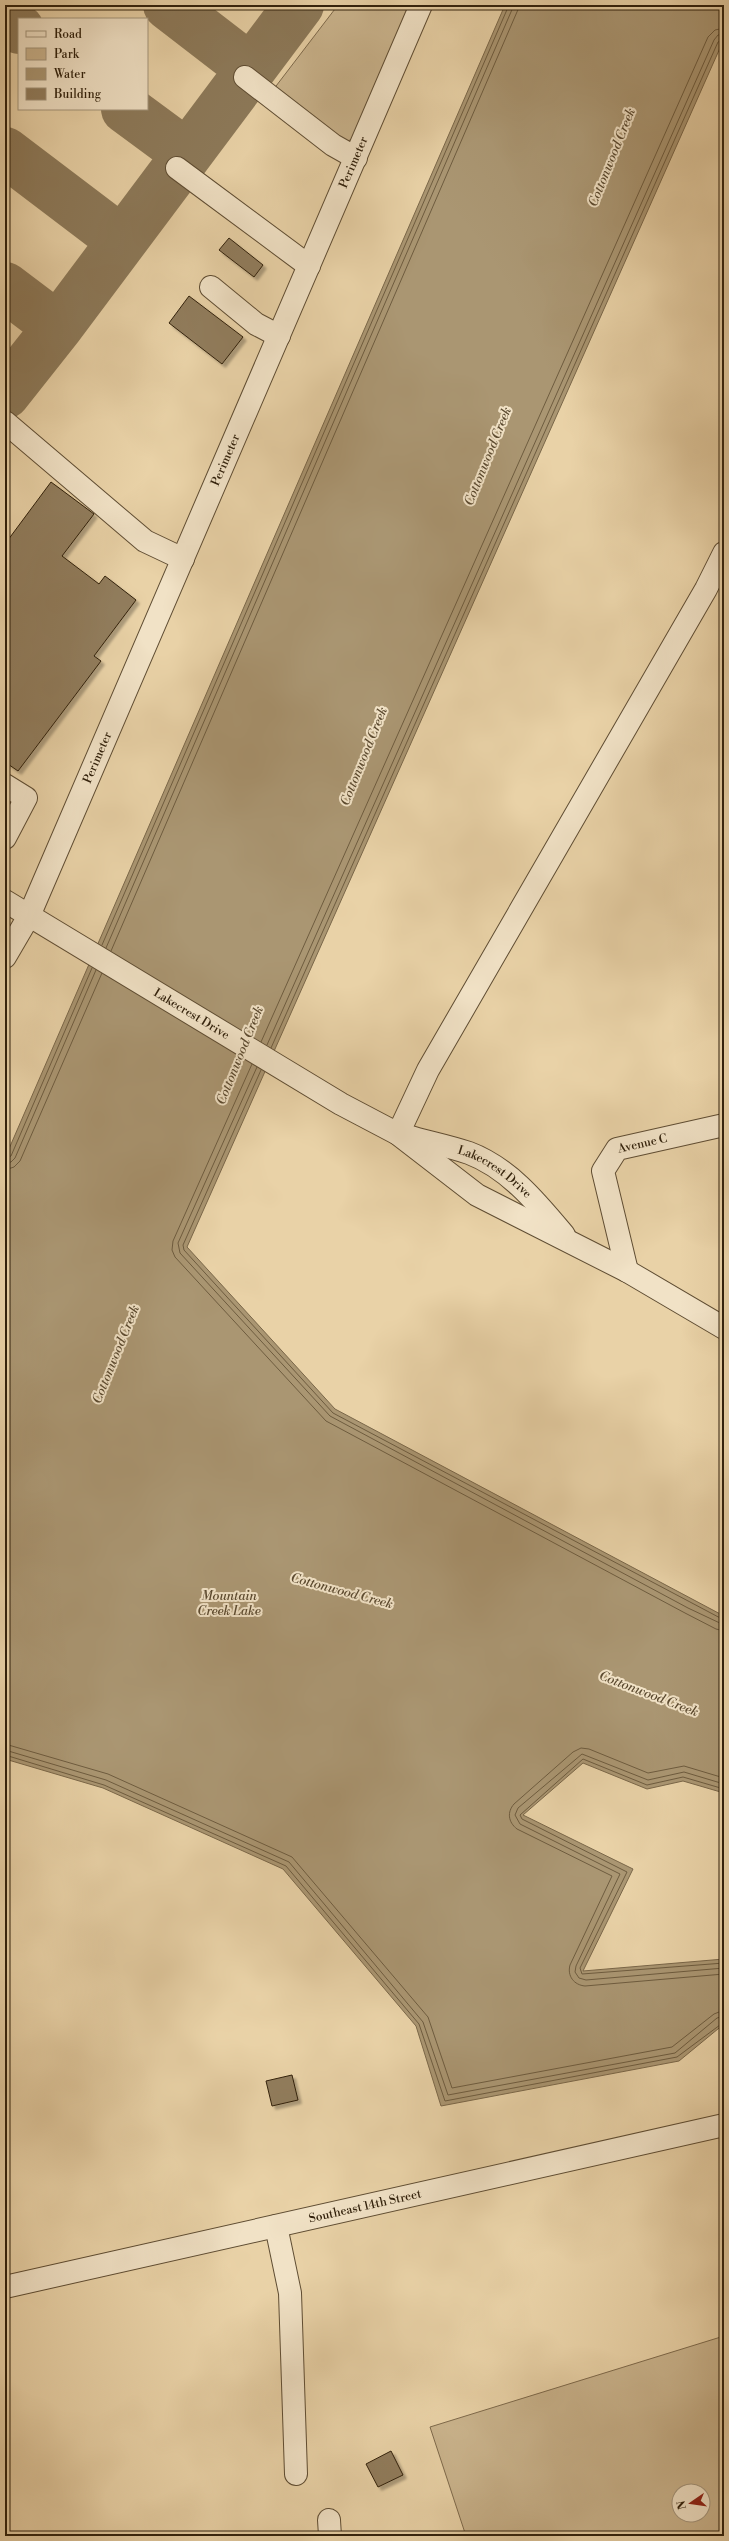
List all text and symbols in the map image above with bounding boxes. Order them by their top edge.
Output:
legend [18,18,148,110]
text: Road [54,27,82,42]
text: Park [54,47,80,62]
text: Water [53,67,86,82]
text: Building [53,87,102,102]
water label: Cottonwood Creek [585,105,639,209]
street label: Perimeter [336,134,372,191]
water label: Cottonwood Creek [461,404,515,508]
street label: Perimeter [208,432,243,488]
water label: Cottonwood Creek [337,704,391,808]
street label: Perimeter [80,730,115,786]
street label: Lakecrest Drive [151,985,232,1043]
water label: Cottonwood Creek [213,1003,267,1107]
street label: Avenue C [615,1131,669,1157]
street label: Lakecrest Drive [456,1143,535,1201]
water label: Cottonwood Creek [89,1302,143,1406]
water label: Cottonwood Creek [289,1570,395,1612]
water label: Mountain Creek Lake [197,1588,261,1619]
water label: Cottonwood Creek [597,1668,701,1720]
street label: Southeast 14th Street [307,2186,423,2226]
north arrow [671,2483,711,2523]
text: N [674,2499,690,2511]

